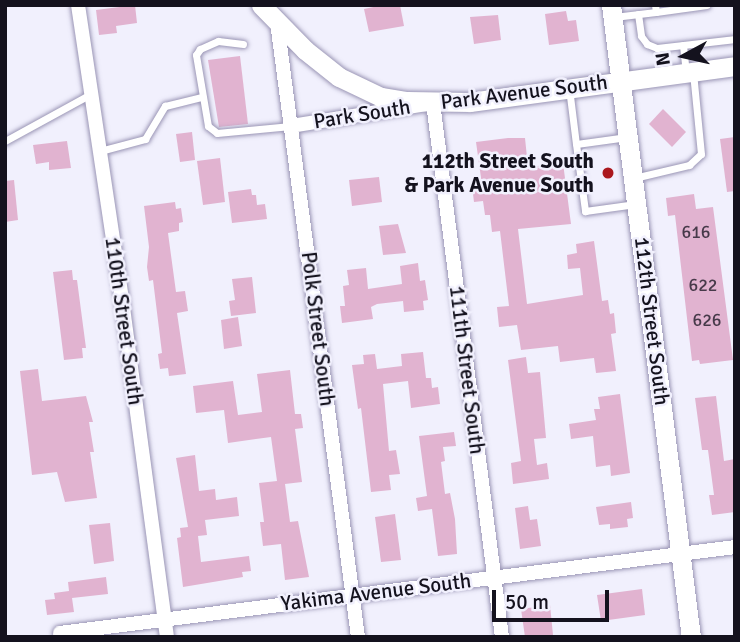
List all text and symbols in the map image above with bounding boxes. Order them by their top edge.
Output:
north arrow [649,21,719,91]
text: N [650,51,676,67]
street label: Park Avenue South [439,69,609,115]
street label: Park South [312,94,412,134]
place label: 112th Street South & Park Avenue South [404,148,594,198]
marker: 112th Street South & Park Avenue South [600,165,616,181]
house number: 616 [681,221,711,243]
street label: 110th Street South [100,235,148,407]
street label: 112th Street South [629,235,675,407]
street label: Polk Street South [296,250,340,408]
house number: 622 [688,274,718,296]
street label: 111th Street South [444,284,490,456]
house number: 626 [692,309,722,331]
street label: Yakima Avenue South [279,568,473,616]
scale bar [495,576,612,620]
text: 50 m [505,589,549,615]

